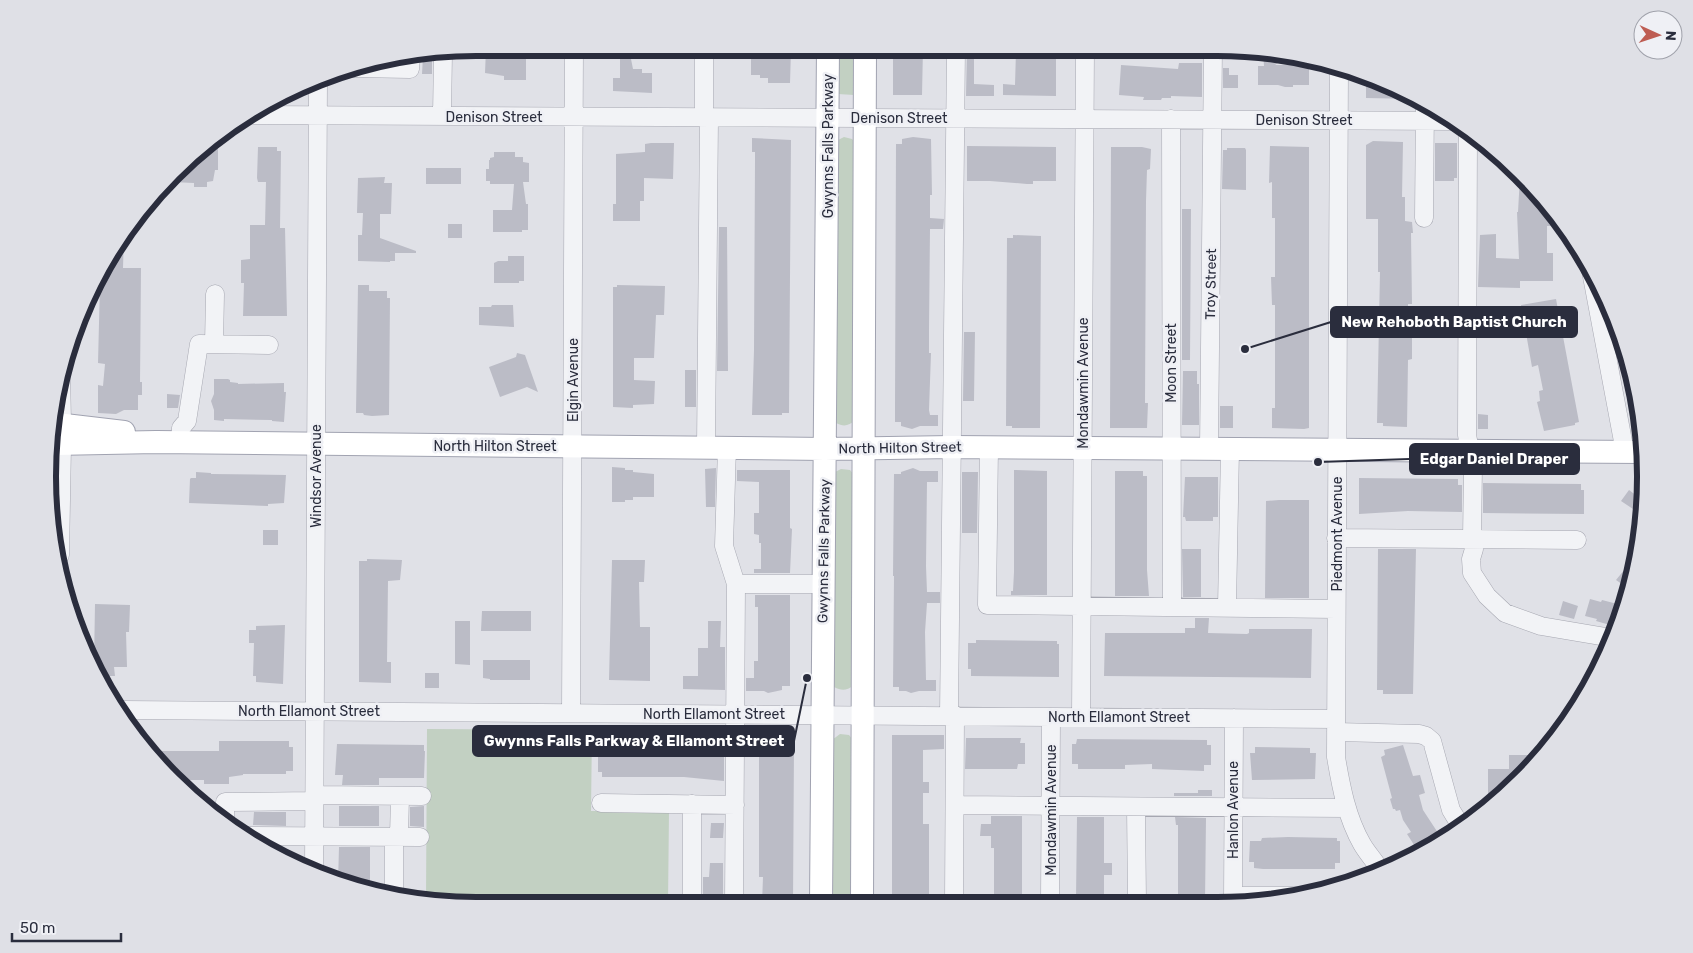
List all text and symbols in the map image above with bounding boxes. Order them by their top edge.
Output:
north arrow [1633,10,1683,60]
text: N [1662,30,1679,41]
street label: Gwynns Falls Parkway [820,74,837,218]
street label: Denison Street [446,109,543,126]
street label: Denison Street [851,110,948,127]
street label: Denison Street [1256,112,1353,129]
street label: Troy Street [1202,248,1220,320]
callout: New Rehoboth Baptist Church [1331,307,1577,337]
text: New Rehoboth Baptist Church [1341,313,1567,331]
street label: Mondawmin Avenue [1075,317,1092,449]
street label: Moon Street [1163,323,1180,403]
street label: Elgin Avenue [565,338,582,422]
street label: Windsor Avenue [308,424,325,528]
street label: North Hilton Street [433,438,557,455]
street label: North Hilton Street [838,438,962,458]
callout: Edgar Daniel Draper [1410,444,1579,474]
text: Edgar Daniel Draper [1420,450,1568,468]
street label: Piedmont Avenue [1329,476,1346,591]
street label: Gwynns Falls Parkway [814,478,834,623]
street label: North Ellamont Street [238,703,380,720]
street label: North Ellamont Street [643,706,785,723]
street label: North Ellamont Street [1048,709,1190,726]
callout: Gwynns Falls Parkway & Ellamont Street [473,726,794,756]
text: Gwynns Falls Parkway & Ellamont Street [484,732,784,750]
street label: Mondawmin Avenue [1043,744,1060,876]
street label: Hanlon Avenue [1225,761,1242,859]
scale bar [12,910,121,942]
text: 50 m [20,919,55,937]

